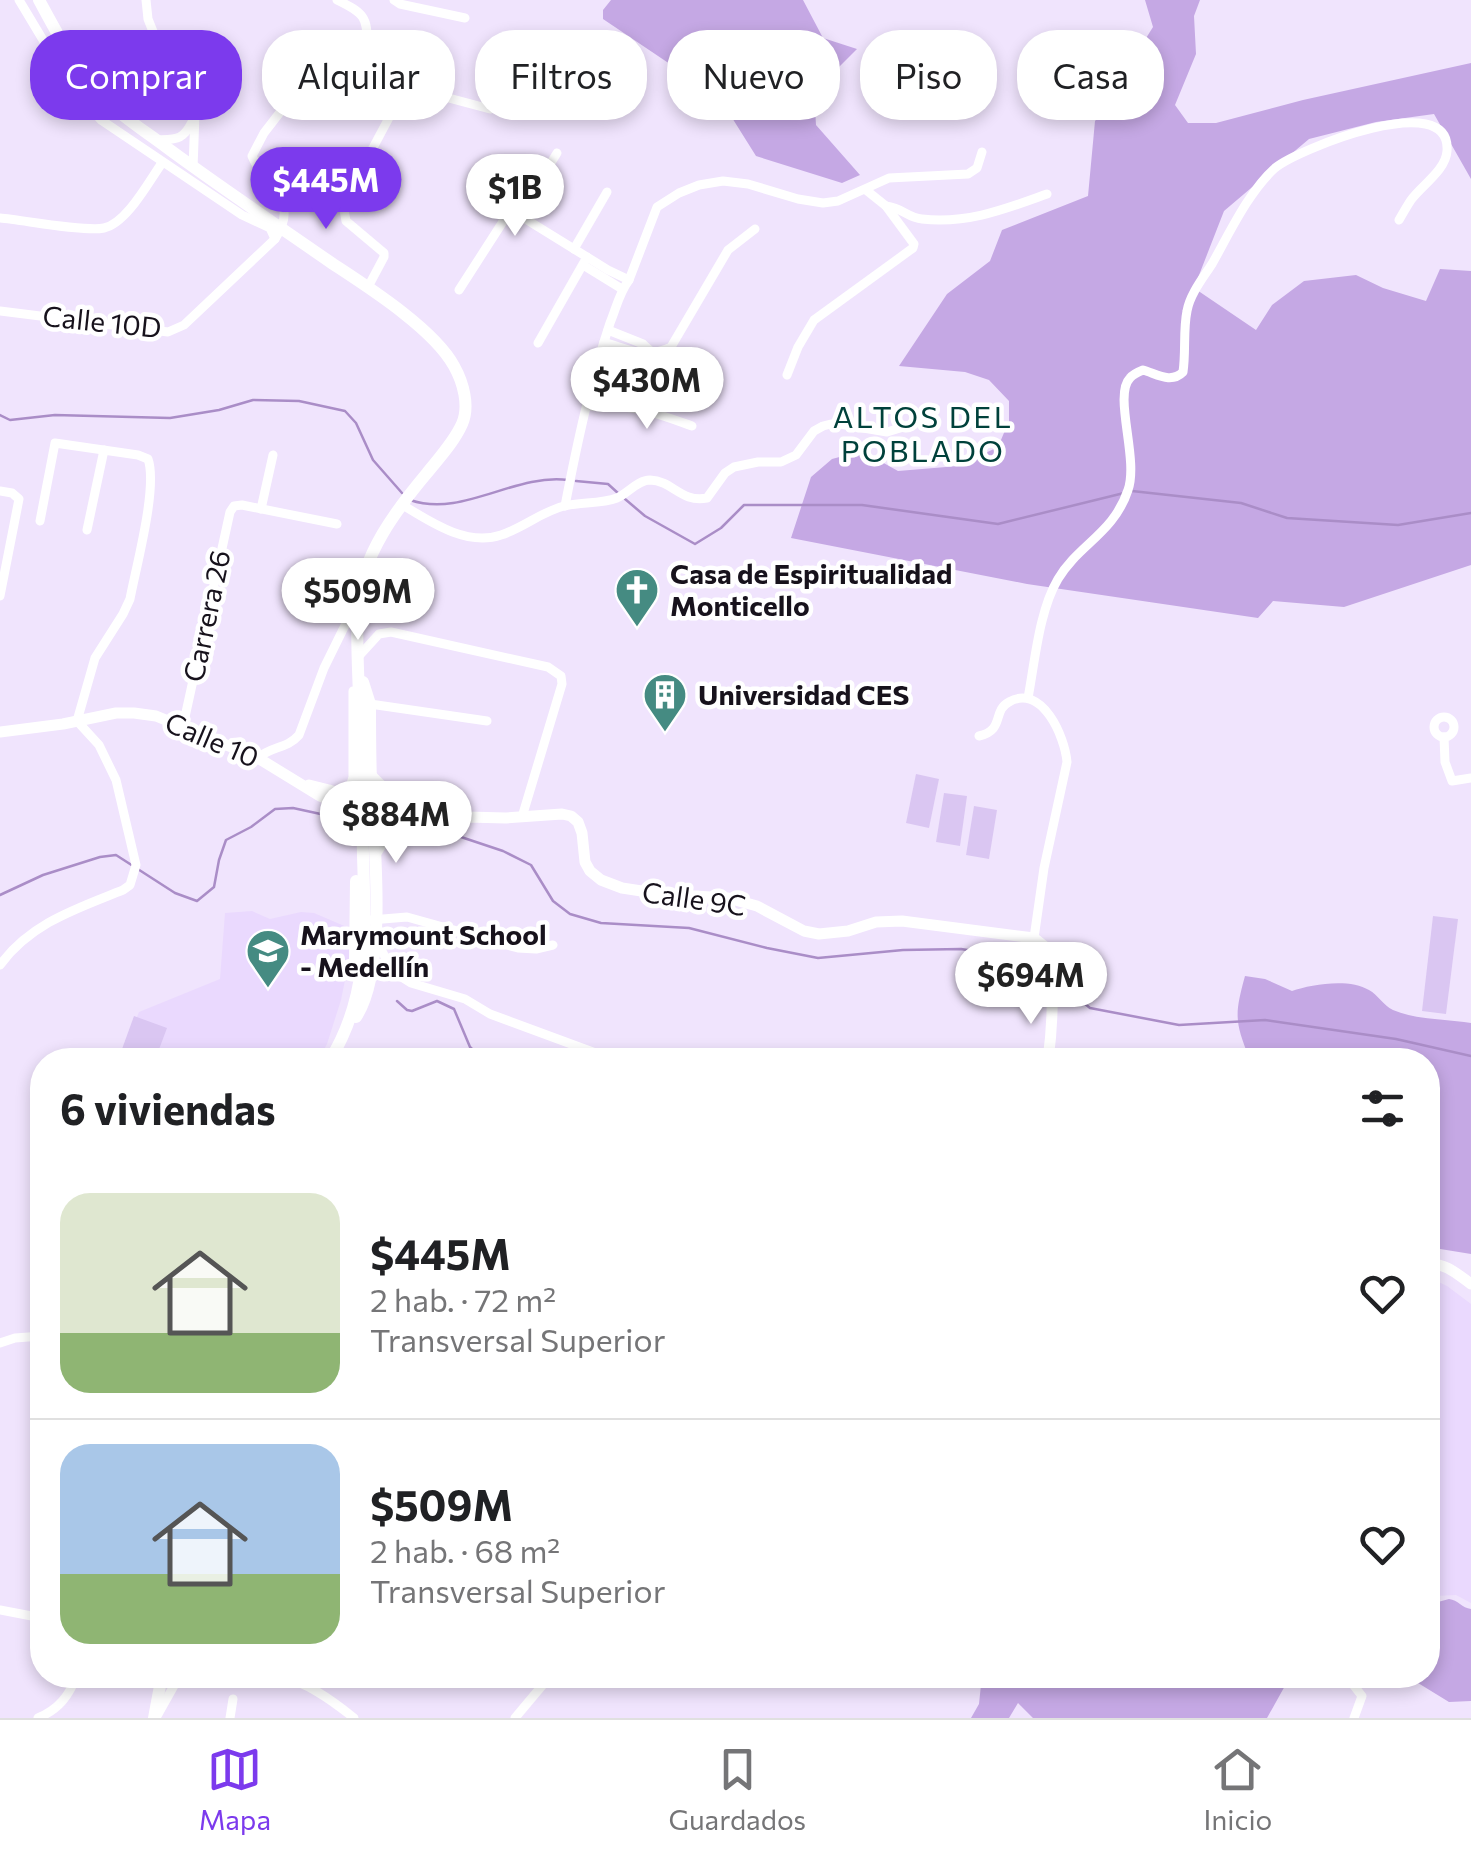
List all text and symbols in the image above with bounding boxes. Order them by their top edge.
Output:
chip: Comprar [30,30,242,120]
chip: Alquilar [262,30,455,120]
chip: Filtros [475,30,647,120]
chip: Nuevo [667,30,840,120]
chip: Piso [860,30,997,120]
chip: Casa [1017,30,1164,120]
pin: $445M [256,147,396,232]
pin: $1B [467,154,563,239]
text: $445M [272,159,380,199]
text: $1B [488,166,542,206]
street label: Calle 10D [41,298,163,344]
pin: $430M [577,347,717,432]
text: $430M [593,359,701,399]
district label: ALTOS DEL POBLADO [833,397,1013,468]
street label: Carrera 26 [175,547,237,685]
place label: Casa de Espiritualidad Monticello [670,556,952,622]
pin: $509M [288,558,428,643]
church icon: Casa de Espiritualidad Monticello [614,567,660,628]
text: $509M [304,570,412,610]
building icon: Universidad CES [642,672,688,733]
place label: Universidad CES [698,677,909,711]
street label: Calle 10 [160,704,264,774]
pin: $884M [326,781,466,866]
text: $884M [342,793,450,833]
street label: Calle 9C [640,874,748,922]
place label: Marymount School - Medellín [300,917,547,983]
school or university icon: Marymount School - Medellín [245,928,291,989]
pin: $694M [961,942,1101,1027]
text: $694M [977,954,1085,994]
icon: filters [1355,1081,1410,1136]
text: 6 viviendas [60,1082,276,1134]
text: $445M [370,1227,511,1279]
icon: home [140,1233,260,1353]
icon: heart [1355,1266,1410,1321]
text: 2 hab. · 72 m² [370,1279,556,1319]
text: Transversal Superior [370,1319,666,1359]
text: $509M [370,1478,513,1530]
icon: home [140,1484,260,1604]
icon: heart [1355,1517,1410,1572]
text: 2 hab. · 68 m² [370,1530,560,1570]
text: Transversal Superior [370,1570,666,1610]
tab: Mapa [199,1742,271,1836]
tab: Guardados [668,1742,806,1836]
tab: Inicio [1203,1742,1272,1836]

